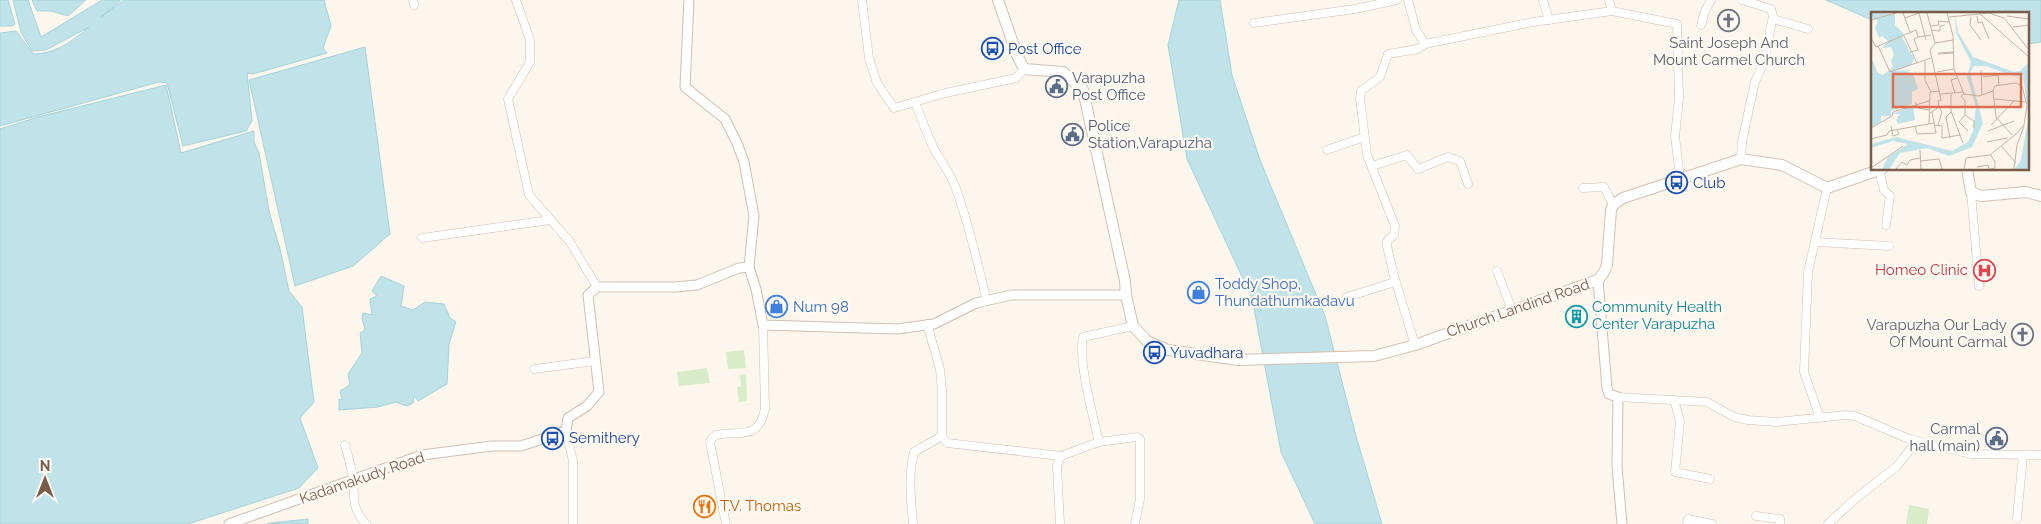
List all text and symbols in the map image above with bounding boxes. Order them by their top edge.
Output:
church icon: Saint Joseph And Mount Carmel Church [1717,8,1741,32]
inset map [1871,12,2028,170]
place label: Saint Joseph And Mount Carmel Church [1653,34,1805,69]
bus stop icon: Post Office [980,37,1004,61]
place label: Post Office [1008,40,1082,58]
place label: Varapuzha Post Office [1072,69,1146,104]
public building icon: Varapuzha Post Office [1044,75,1068,99]
place label: Police Station,Varapuzha [1088,117,1212,152]
public building icon: Police Station,Varapuzha [1060,123,1084,147]
bus stop icon: Club [1665,171,1689,195]
place label: Club [1693,174,1726,192]
hospital icon: Homeo Clinic [1972,258,1996,282]
place label: Homeo Clinic [1875,261,1968,279]
place label: Toddy Shop, Thundathumkadavu [1215,275,1355,310]
street label: Church Landind Road [1444,275,1592,341]
shop icon: Toddy Shop, Thundathumkadavu [1187,281,1211,305]
shop icon: Num 98 [765,295,789,319]
place label: Num 98 [793,298,849,316]
place label: Community Health Center Varapuzha [1592,298,1722,333]
building icon: Community Health Center Varapuzha [1564,304,1588,328]
place label: Varapuzha Our Lady Of Mount Carmal [1866,316,2008,351]
church icon: Varapuzha Our Lady Of Mount Carmal [2011,322,2035,346]
bus stop icon: Yuvadhara [1142,341,1166,365]
place label: Yuvadhara [1170,344,1243,362]
place label: Carmal hall (main) [1910,420,1981,455]
bus stop icon: Semithery [541,426,565,450]
public building icon: Carmal hall (main) [1984,426,2008,450]
place label: Semithery [569,429,640,447]
street label: Kadamakudy Road [297,448,427,508]
north arrow [20,454,70,504]
text: N [40,458,50,474]
restaurant icon: T.V. Thomas [692,494,716,518]
place label: T.V. Thomas [720,497,801,515]

